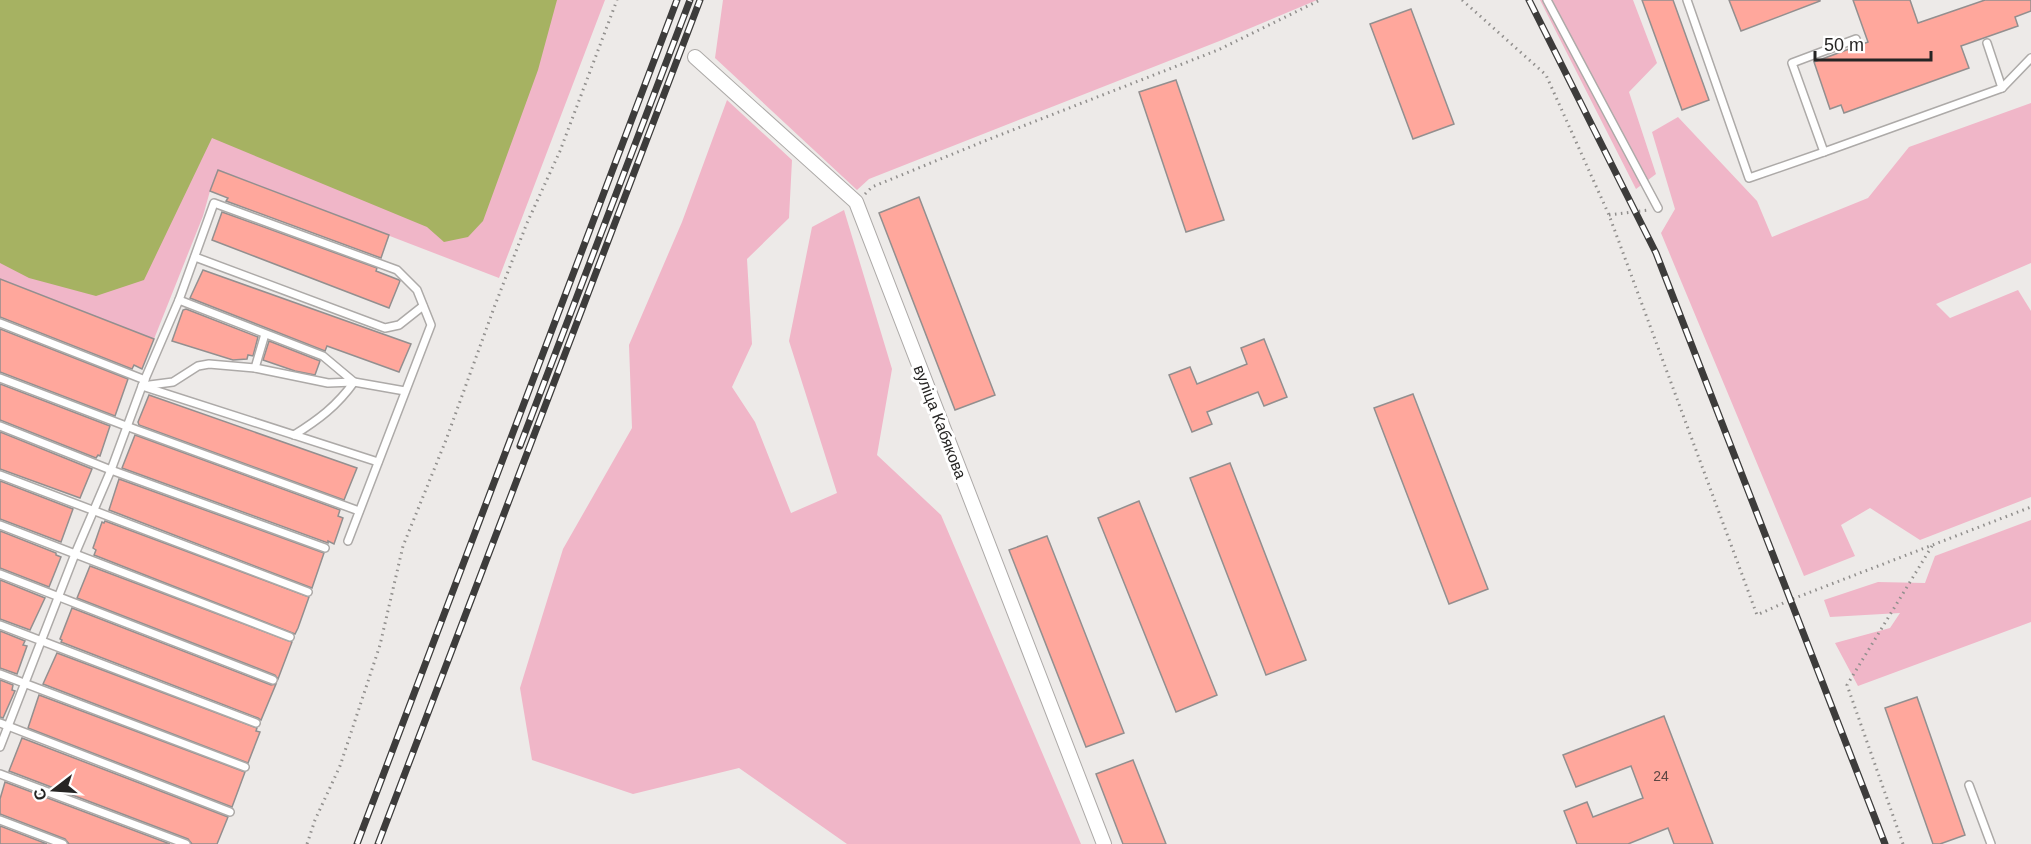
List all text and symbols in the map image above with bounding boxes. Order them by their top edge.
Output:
scale bar [1815,24,1930,62]
text: 50 m [1824,35,1864,55]
street label: вуліца Кабякова [911,363,970,481]
north arrow [24,760,84,820]
house number: 24 [1653,768,1669,784]
text: С [30,786,50,802]

